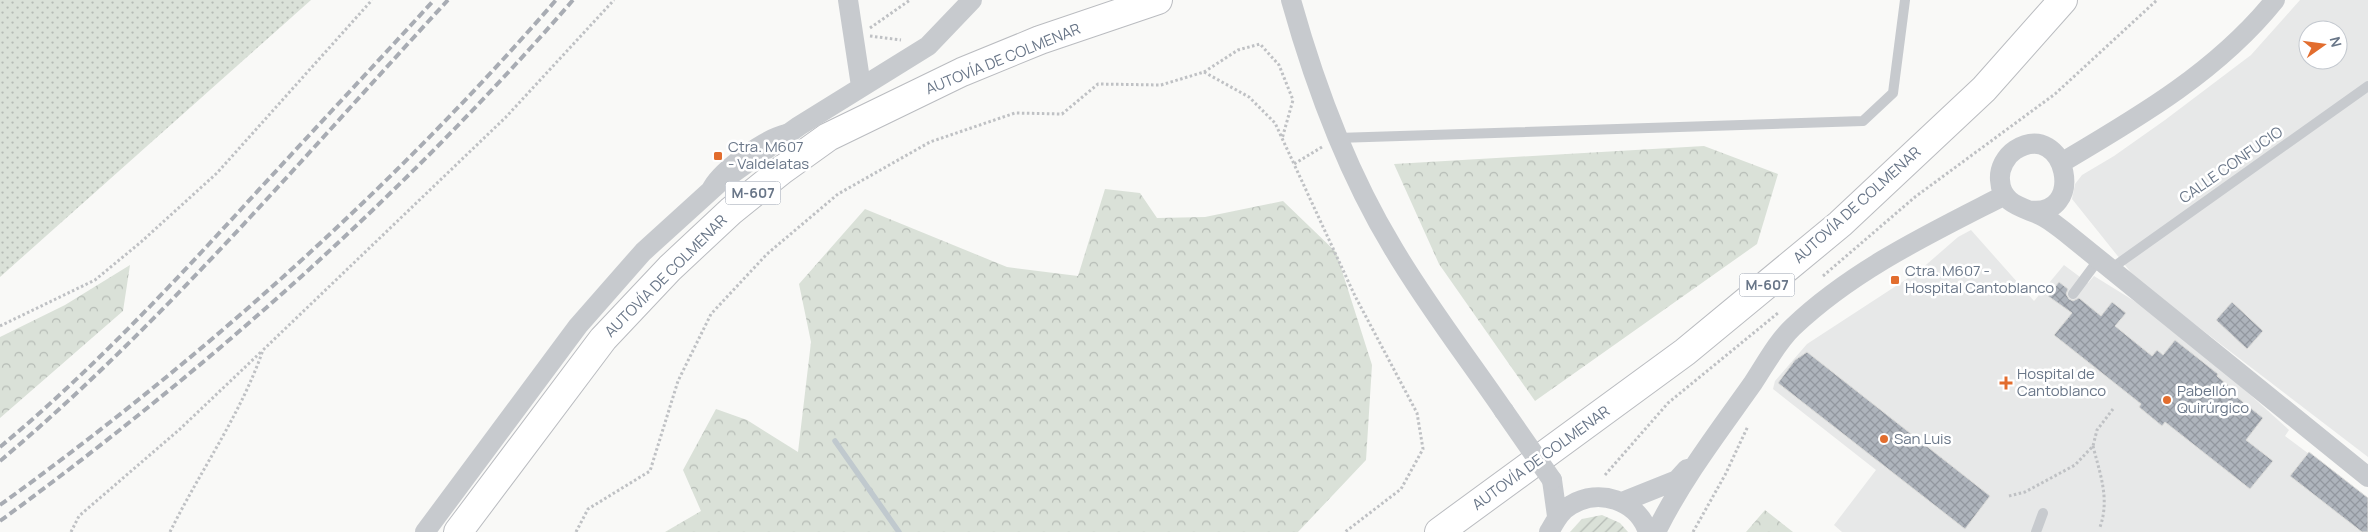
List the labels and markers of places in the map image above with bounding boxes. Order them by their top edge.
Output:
place label: Ctra. M607 - Valdelatas [728,136,809,174]
marker: Ctra. M607 - Valdelatas [712,150,724,162]
place label: Ctra. M607 - Hospital Cantoblanco [1905,260,2054,298]
marker: Ctra. M607 - Hospital Cantoblanco [1889,274,1901,286]
place label: Hospital de Cantoblanco [2017,363,2106,401]
marker: Hospital de Cantoblanco [1999,376,2013,390]
place label: Pabellón Quirúrgico [2177,380,2249,418]
marker: Pabellón Quirúrgico [2161,394,2173,406]
place label: San Luis [1894,428,1952,449]
marker: San Luis [1878,433,1890,445]

